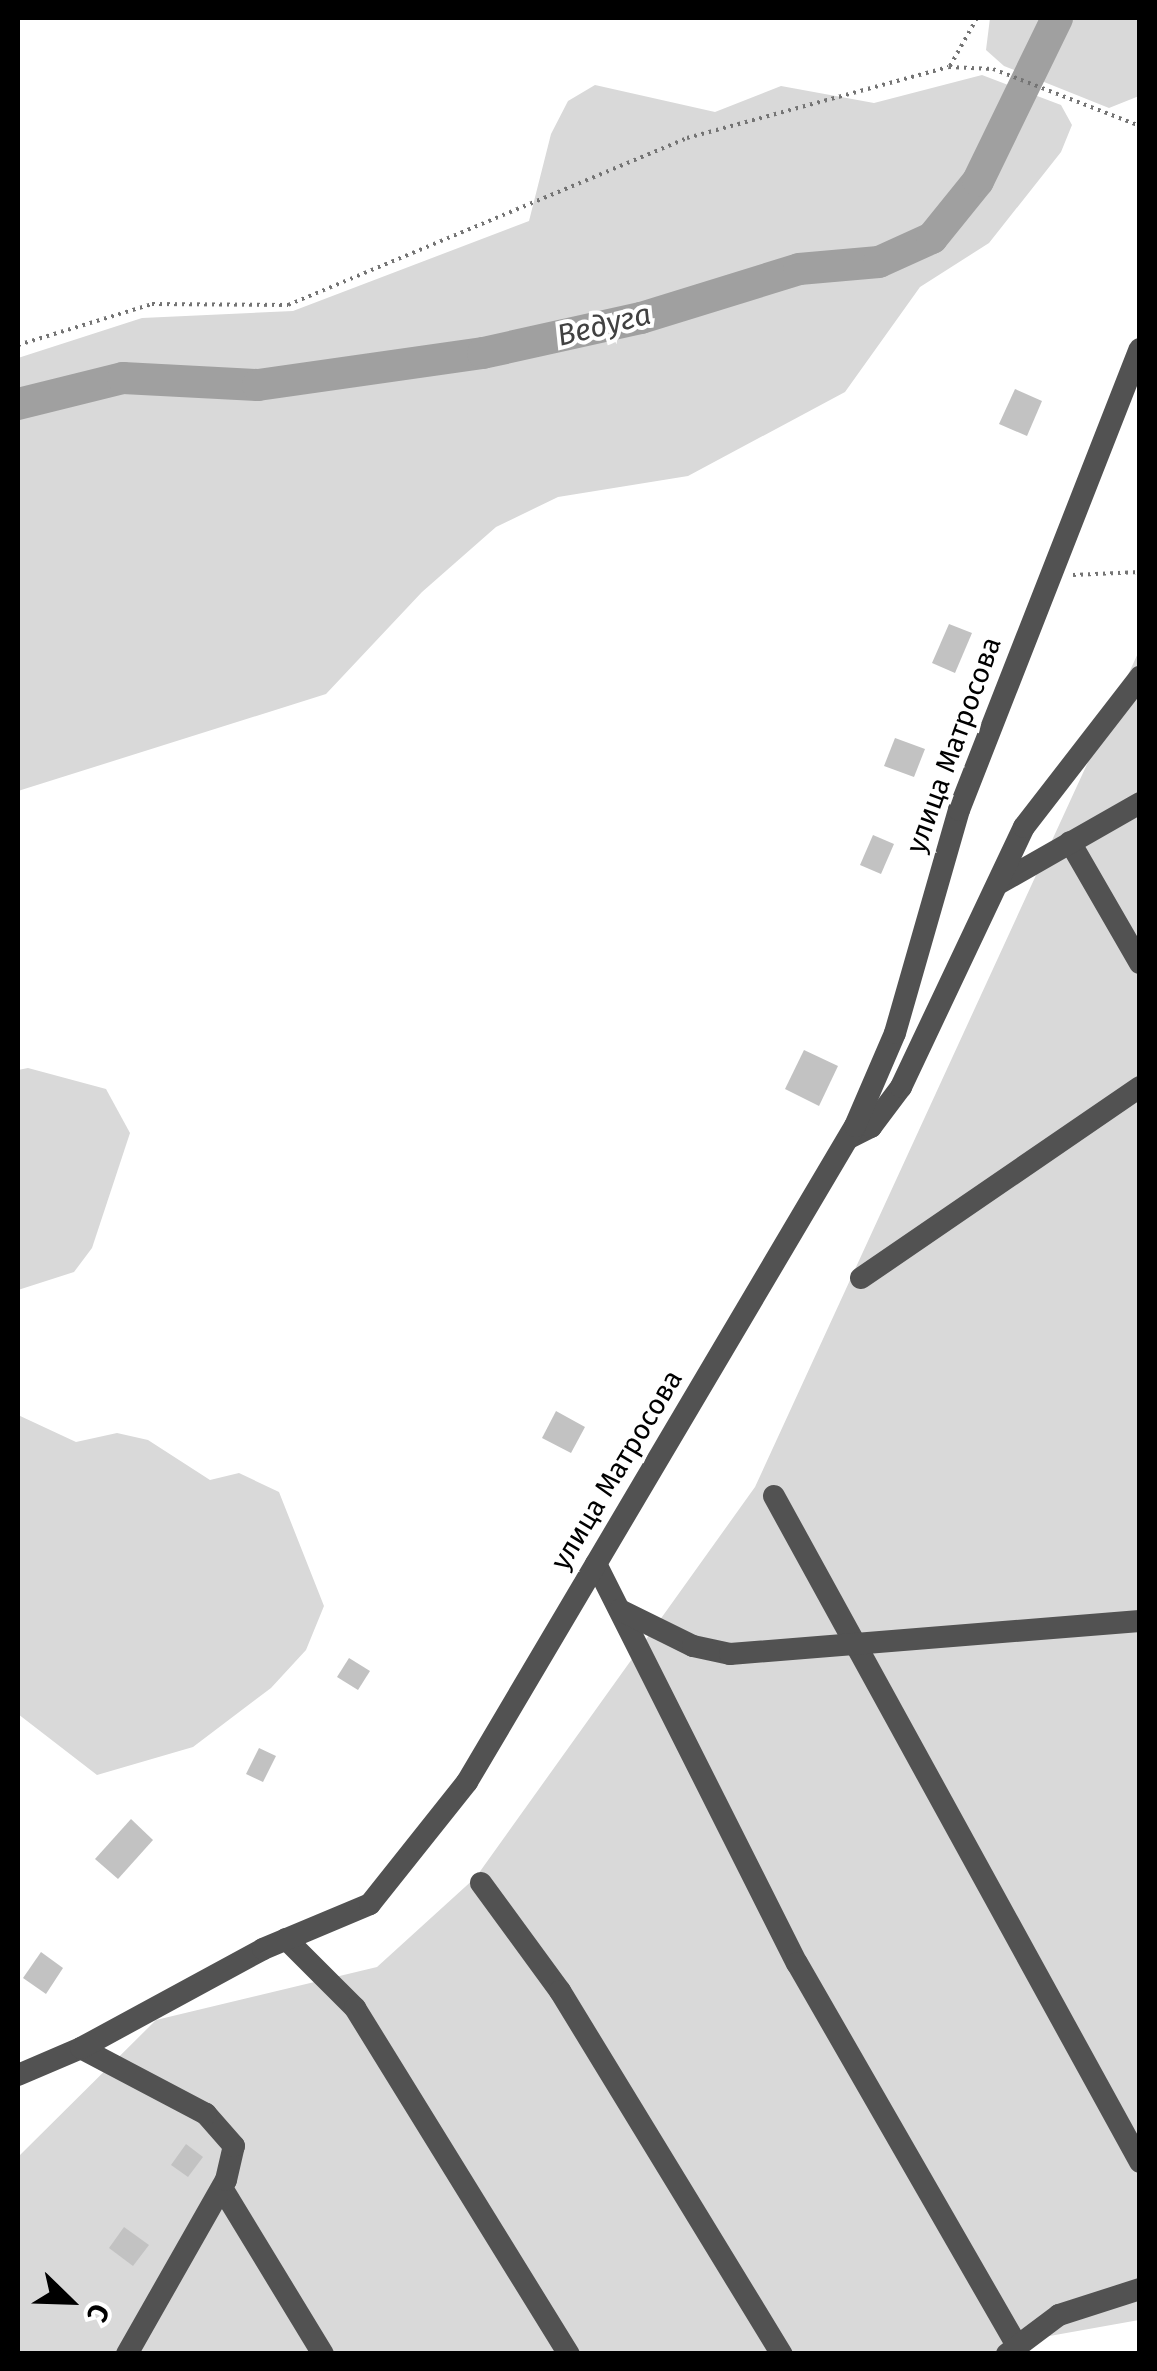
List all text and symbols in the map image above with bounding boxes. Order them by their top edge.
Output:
water label: Ведуга [553,296,655,354]
street label: улица Матросова [899,632,1009,858]
street label: улица Матросова [544,1364,690,1576]
north arrow [20,2251,120,2351]
text: С [80,2299,116,2327]

